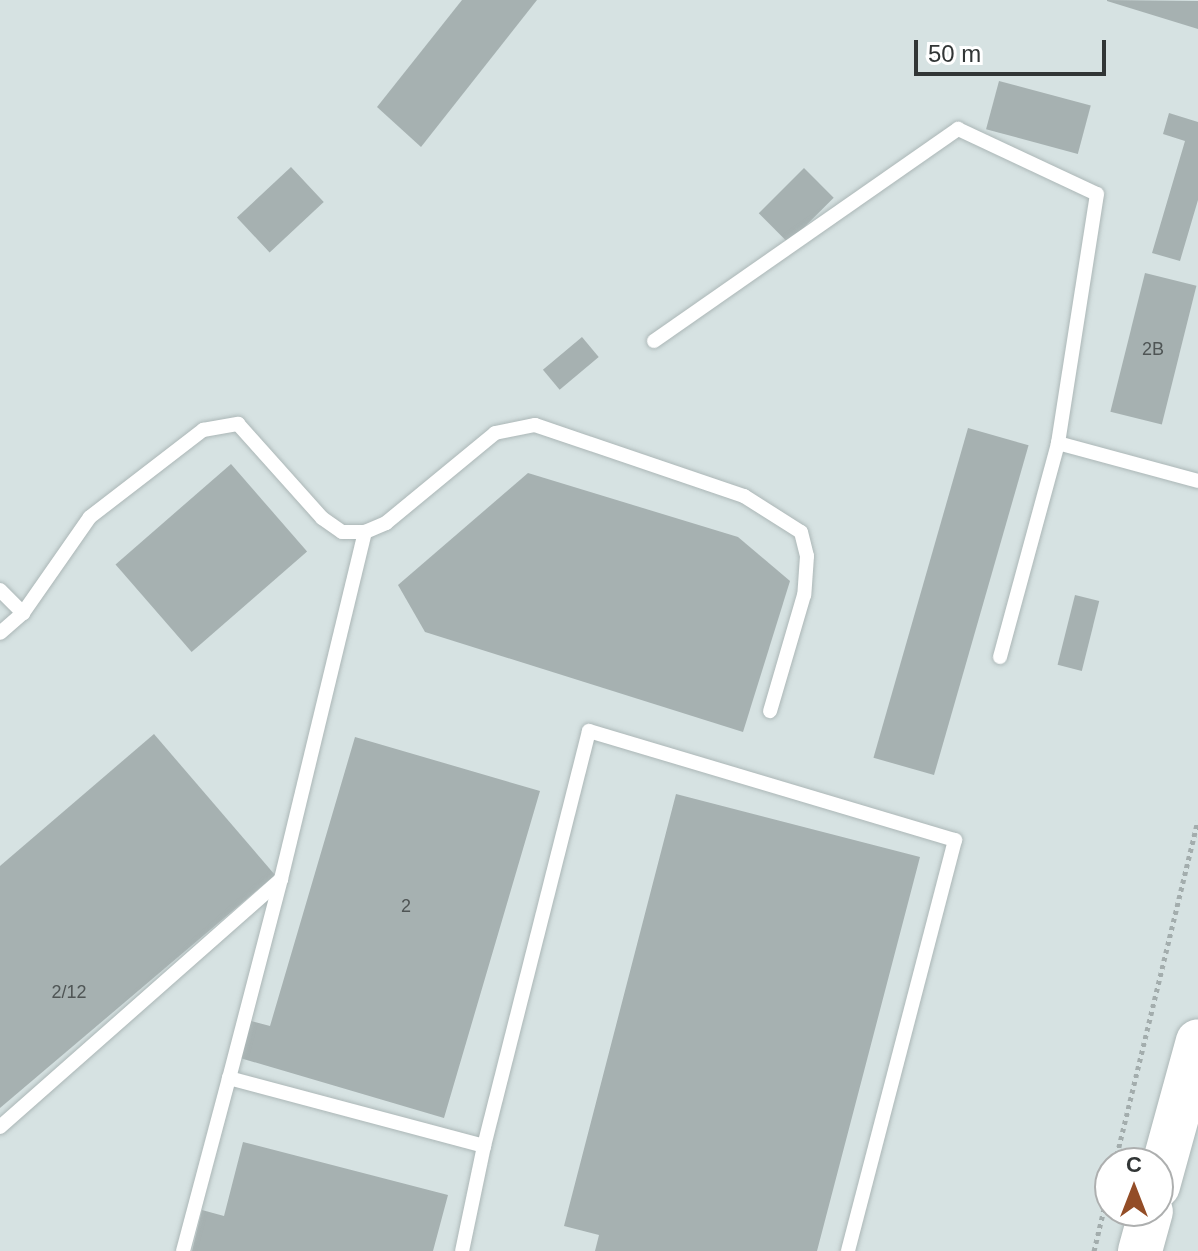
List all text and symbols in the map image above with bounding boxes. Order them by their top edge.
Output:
scale bar [918,24,1110,74]
text: 50 m [928,40,981,67]
house number: 2В [1142,338,1164,360]
house number: 2 [401,895,411,917]
house number: 2/12 [51,981,87,1003]
north arrow [1094,1147,1174,1227]
text: С [1126,1152,1142,1177]

